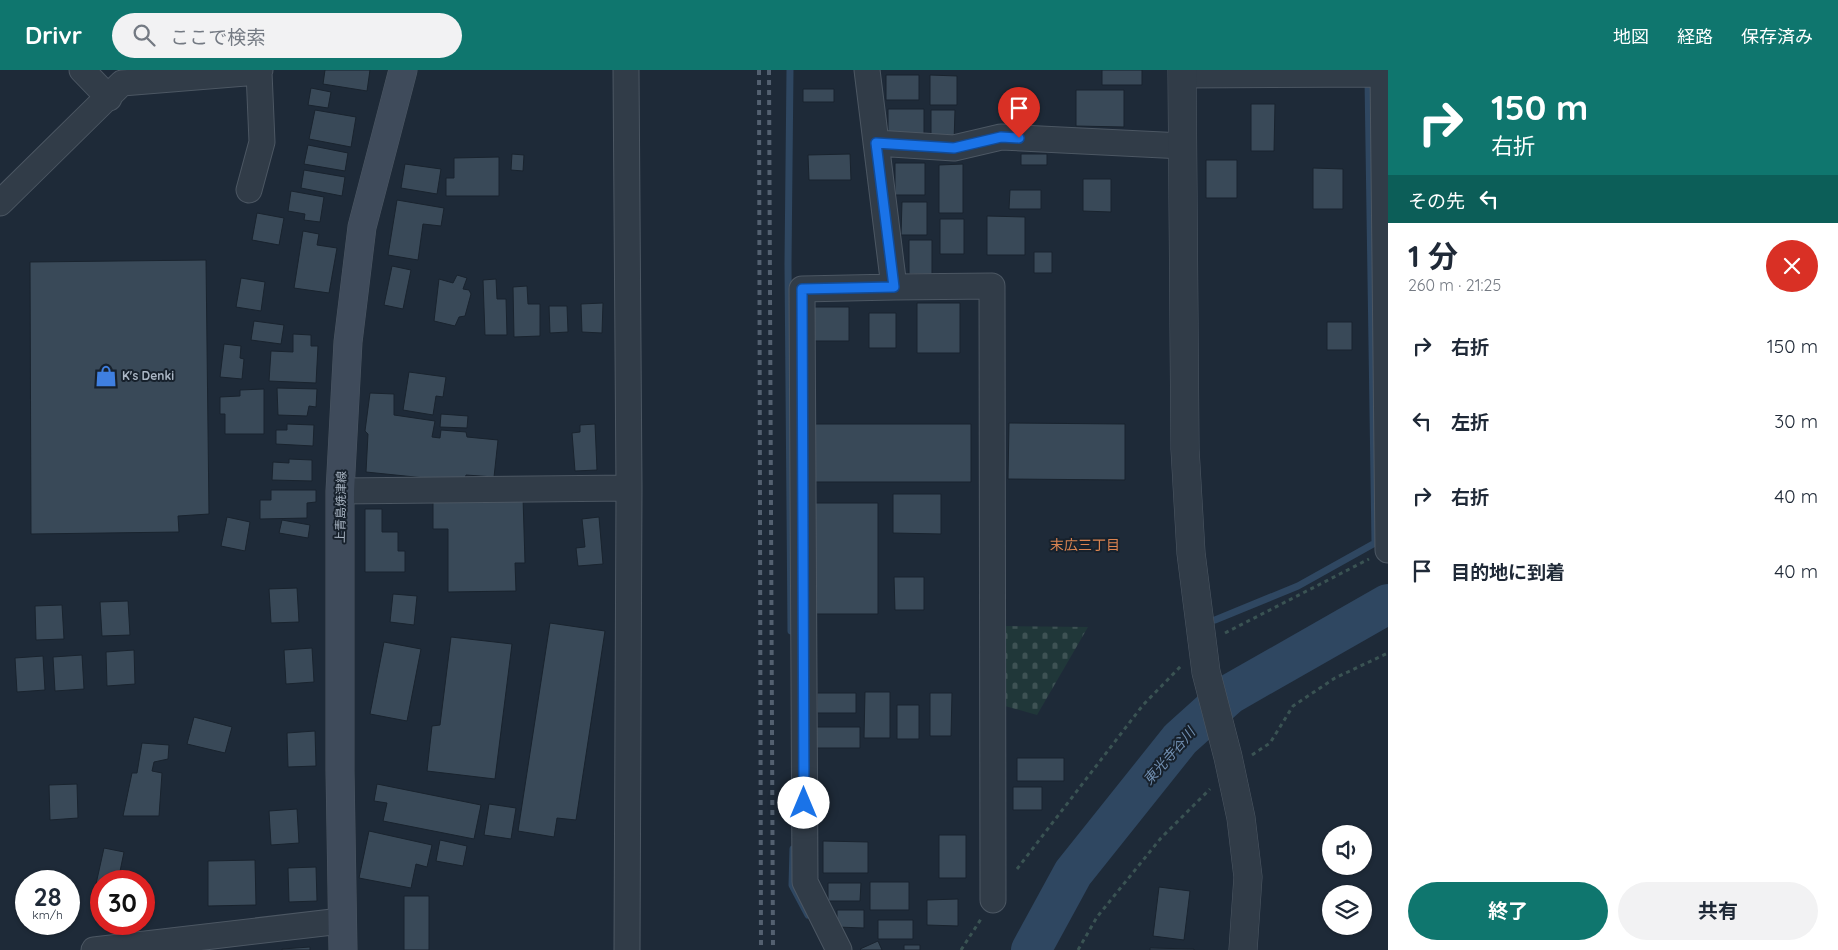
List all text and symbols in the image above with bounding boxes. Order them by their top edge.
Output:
search box [112,13,462,58]
text: Drivr [25,20,82,50]
icon: search [130,21,158,49]
text: ここで検索 [170,25,265,49]
text: 地図 [1613,25,1649,48]
text: 経路 [1677,25,1713,48]
text: 保存済み [1741,25,1813,48]
text: 150 m [1491,85,1588,129]
pin [998,87,1040,138]
icon: right [1408,90,1473,155]
icon: arrive [1005,94,1033,122]
text: 右折 [1491,132,1535,160]
icon: left [1475,185,1503,213]
text: その先 [1408,189,1465,213]
text: 1 分 [1408,237,1458,275]
button: close [1766,240,1818,292]
text: 260 m · 21:25 [1408,275,1501,295]
icon: right [1408,332,1436,360]
text: 150 m [1767,334,1818,358]
text: 右折 [1451,335,1489,359]
shop icon: K's Denki [93,363,119,389]
place label: K's Denki [122,368,174,383]
icon: left [1408,407,1436,435]
text: 30 m [1774,409,1818,433]
text: 左折 [1451,410,1489,434]
street label: 上青島焼津線 [332,471,349,543]
icon: right [1408,482,1436,510]
text: 40 m [1774,484,1818,508]
text: 右折 [1451,485,1489,509]
district label: 末広三丁目 [1050,536,1120,554]
icon: arrive [1408,557,1436,585]
text: 40 m [1774,559,1818,583]
text: 目的地に到着 [1451,560,1565,584]
water label: 東光寺谷川 [1139,722,1200,788]
position arrow [777,776,829,828]
map controls [1322,825,1372,935]
button: sound [1322,825,1372,875]
speed limit sign: 30 [90,870,155,935]
text: 28 [34,881,61,912]
button: 終了 [1408,882,1608,940]
button: 共有 [1618,882,1818,940]
button: layers [1322,885,1372,935]
text: km/h [32,907,63,922]

